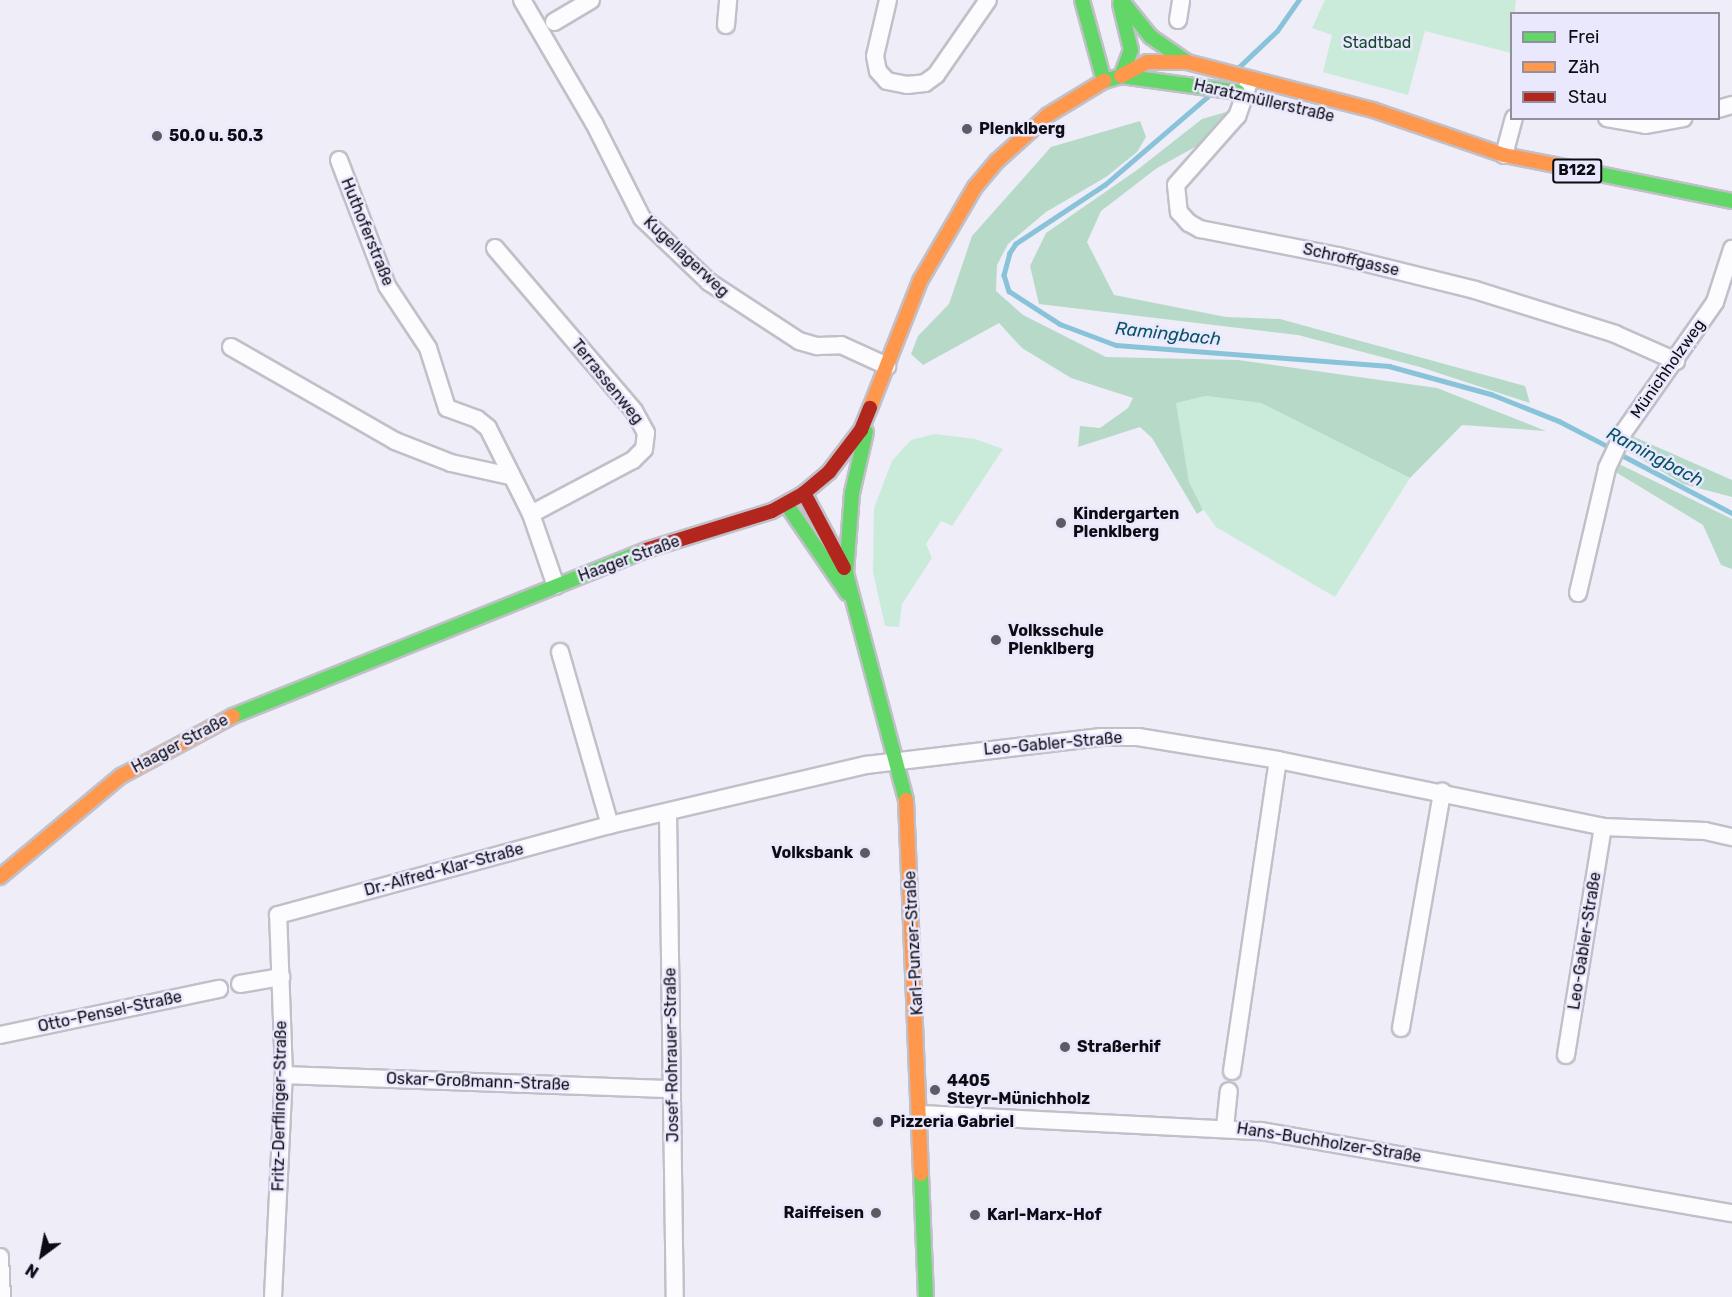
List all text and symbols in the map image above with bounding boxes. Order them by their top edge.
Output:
legend [1510,12,1720,120]
text: Frei [1568,26,1599,48]
park label: Stadtbad [1343,33,1411,53]
text: Zäh [1568,56,1600,78]
street label: Haratzmüllerstraße [1192,75,1336,127]
text: Stau [1568,86,1607,108]
place label: Plenklberg [979,119,1065,139]
marker: Plenklberg [960,122,974,136]
place label: 50.0 u. 50.3 [169,126,263,146]
marker: 50.0 u. 50.3 [150,129,164,143]
road number: B122 [1552,159,1602,183]
street label: Huthoferstraße [337,175,397,289]
street label: Kugellagerweg [639,213,733,301]
street label: Schroffgasse [1301,240,1401,280]
street label: Münichholzweg [1627,316,1709,422]
water label: Ramingbach [1114,318,1222,350]
street label: Terrassenweg [567,336,647,428]
water label: Ramingbach [1603,422,1707,492]
place label: Kindergarten Plenklberg [1073,504,1179,542]
marker: Kindergarten Plenklberg [1054,516,1068,530]
street label: Haager Straße [575,532,683,586]
place label: Volksschule Plenklberg [1008,621,1104,659]
marker: Volksschule Plenklberg [989,633,1003,647]
street label: Haager Straße [128,710,232,778]
street label: Leo-Gabler-Straße [983,728,1123,760]
street label: Dr.-Alfred-Klar-Straße [362,839,526,901]
place label: Volksbank [771,843,853,863]
marker: Volksbank [858,846,872,860]
street label: Karl-Punzer-Straße [901,870,927,1016]
street label: Leo-Gabler-Straße [1565,871,1605,1011]
street label: Josef-Rohrauer-Straße [661,968,683,1142]
street label: Otto-Pensel-Straße [36,987,184,1037]
street label: Fritz-Derflinger-Straße [269,1020,291,1192]
place label: Straßerhif [1077,1037,1161,1057]
marker: Straßerhif [1058,1040,1072,1054]
street label: Oskar-Großmann-Straße [386,1069,570,1095]
place label: 4405 Steyr-Münichholz [947,1071,1090,1109]
marker: 4405 Steyr-Münichholz [928,1083,942,1097]
place label: Pizzeria Gabriel [890,1112,1014,1132]
marker: Pizzeria Gabriel [871,1115,885,1129]
street label: Hans-Buchholzer-Straße [1235,1119,1423,1167]
place label: Raiffeisen [783,1203,864,1223]
place label: Karl-Marx-Hof [987,1205,1102,1225]
marker: Raiffeisen [869,1206,883,1220]
marker: Karl-Marx-Hof [968,1208,982,1222]
north arrow [12,1225,72,1285]
text: N [22,1260,42,1282]

